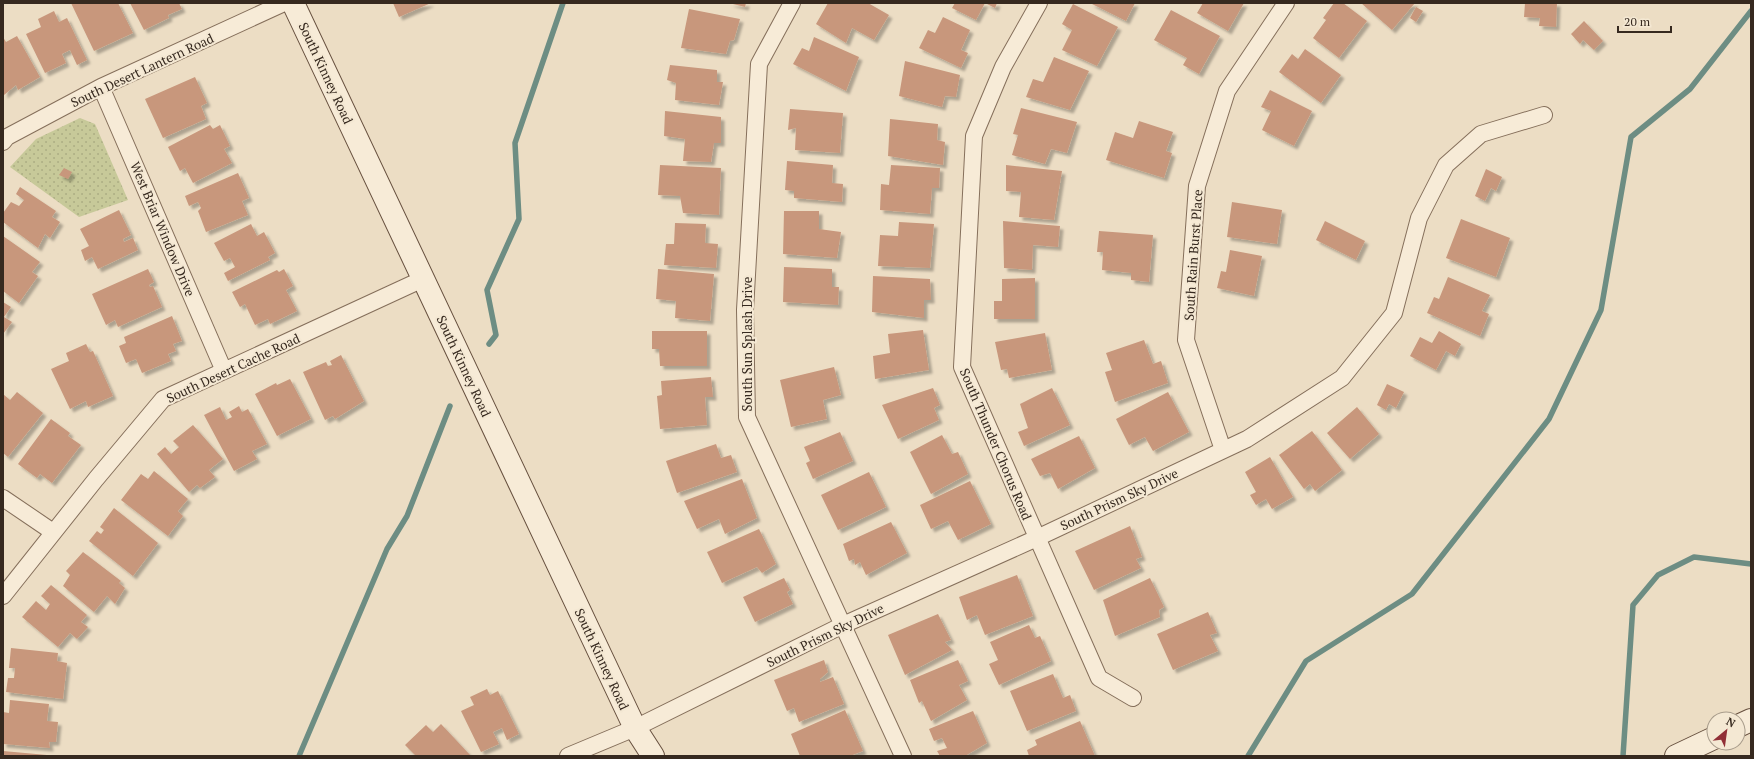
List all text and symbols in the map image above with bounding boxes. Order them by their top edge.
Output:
scale bar [1618,8,1671,34]
text: 20 m [1624,14,1651,29]
street label: South Kinney Road [295,19,357,127]
street label: South Desert Lantern Road [68,29,216,111]
street label: West Briar Window Drive [126,159,200,299]
street label: South Rain Burst Place [1179,189,1207,321]
street label: South Sun Splash Drive [738,277,756,411]
street label: South Kinney Road [433,312,495,420]
street label: South Desert Cache Road [163,329,303,407]
street label: South Thunder Chorus Road [956,365,1036,523]
street label: South Prism Sky Drive [1057,464,1181,534]
street label: South Prism Sky Drive [763,599,887,671]
street label: South Kinney Road [571,605,633,713]
north arrow [1706,711,1746,751]
text: N [1724,714,1738,731]

